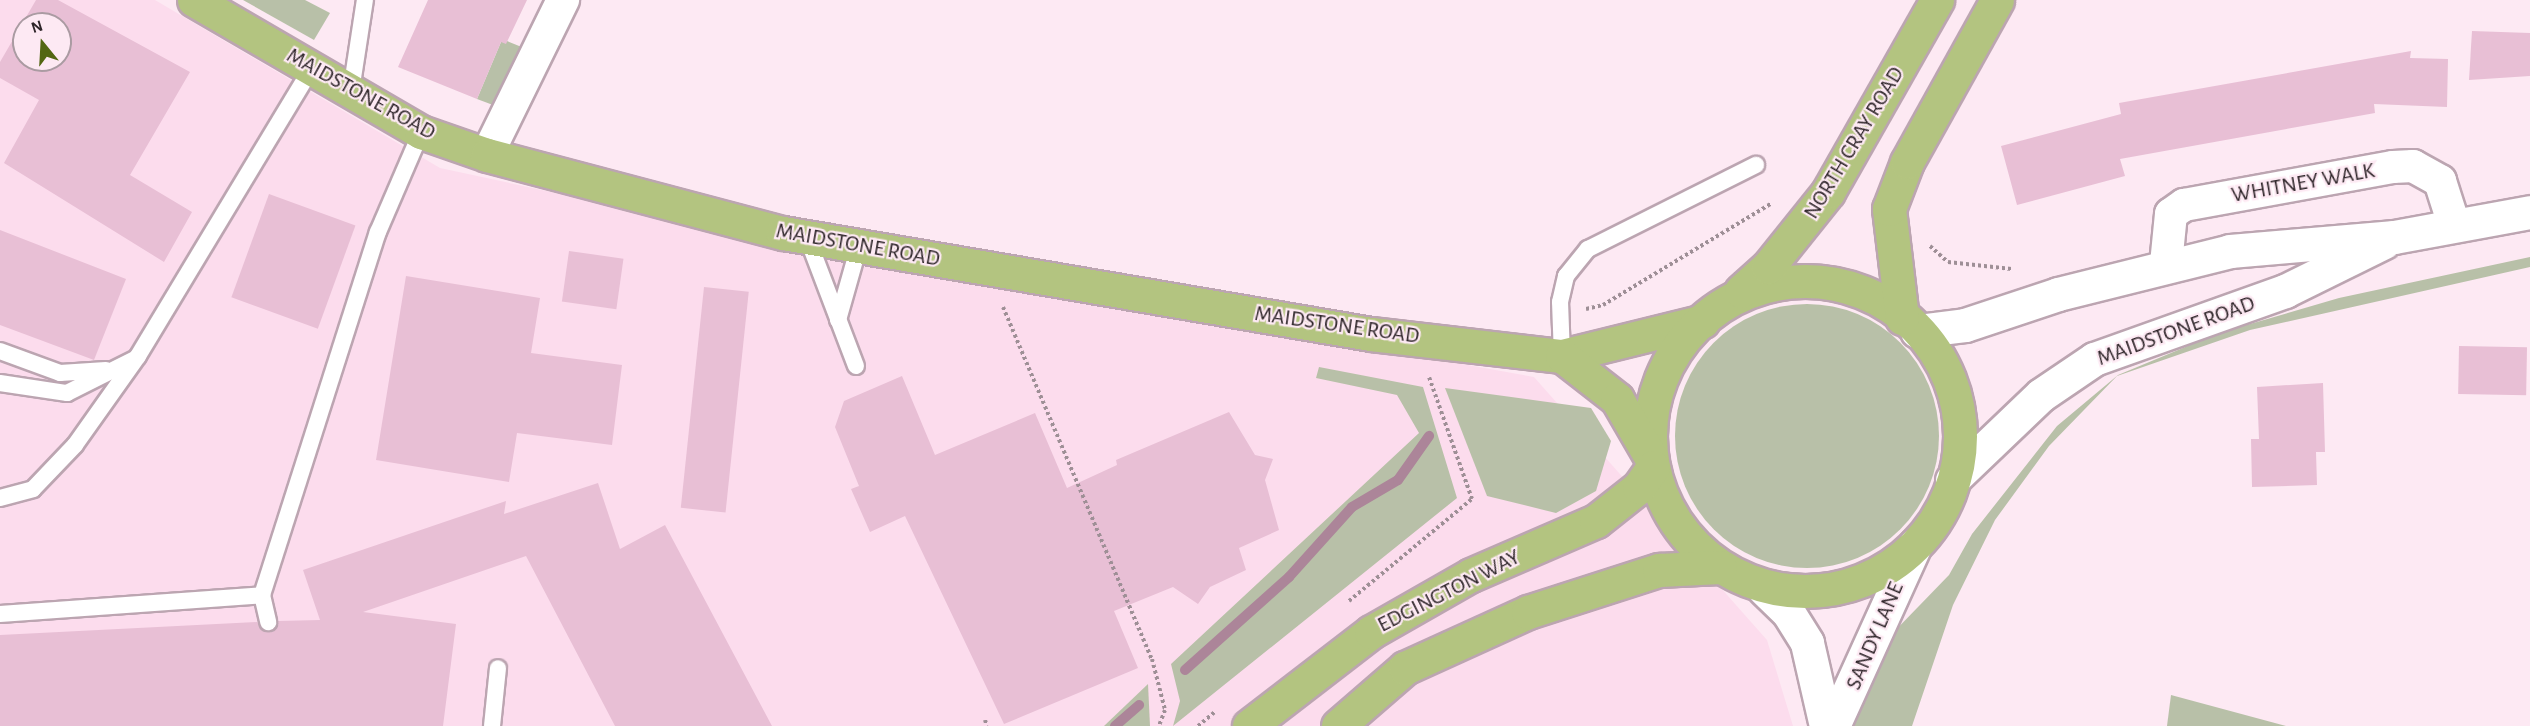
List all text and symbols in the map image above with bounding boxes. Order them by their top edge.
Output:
north arrow [12,12,72,72]
text: N [29,17,45,36]
street label: MAIDSTONE ROAD [282,42,440,146]
street label: NORTH CRAY ROAD [1798,62,1910,224]
street label: WHITNEY WALK [2229,157,2377,209]
street label: MAIDSTONE ROAD [774,218,942,272]
street label: MAIDSTONE ROAD [2094,290,2258,372]
street label: MAIDSTONE ROAD [1253,300,1421,350]
street label: EDGINGTON WAY [1373,544,1525,638]
street label: SANDY LANE [1841,578,1909,694]

